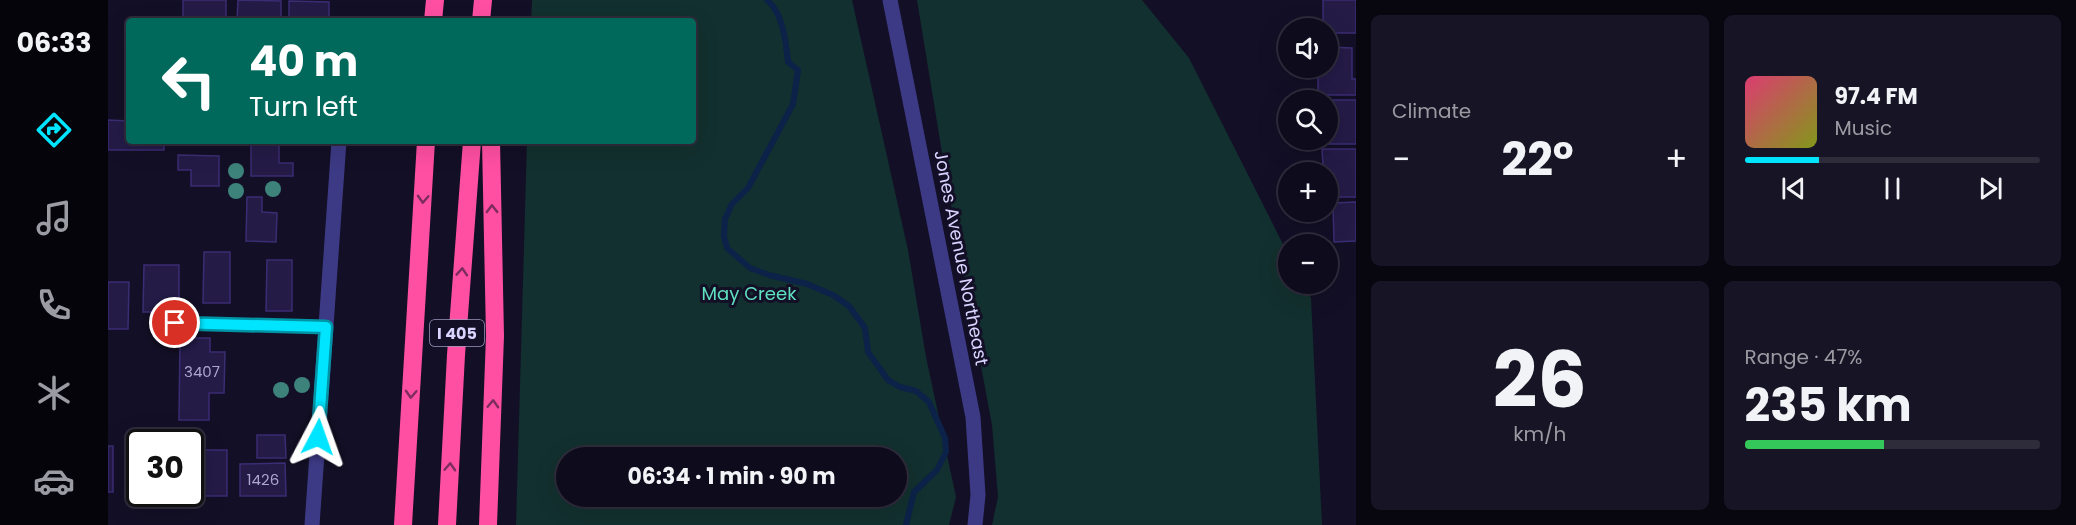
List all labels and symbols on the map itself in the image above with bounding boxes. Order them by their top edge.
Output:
street label: Jones Avenue Northeast [928,148,995,368]
one-way arrow [416,195,429,204]
one-way arrow [486,204,499,213]
one-way arrow [455,267,468,277]
park label: May Creek [702,281,797,306]
pin [149,297,200,348]
road number: I 405 [430,320,484,346]
house number: 3407 [184,361,220,382]
one-way arrow [404,390,417,399]
one-way arrow [486,399,499,408]
position arrow [286,405,350,469]
speed limit sign: 30 [126,429,204,507]
one-way arrow [443,462,456,471]
house number: 1426 [247,469,279,490]

